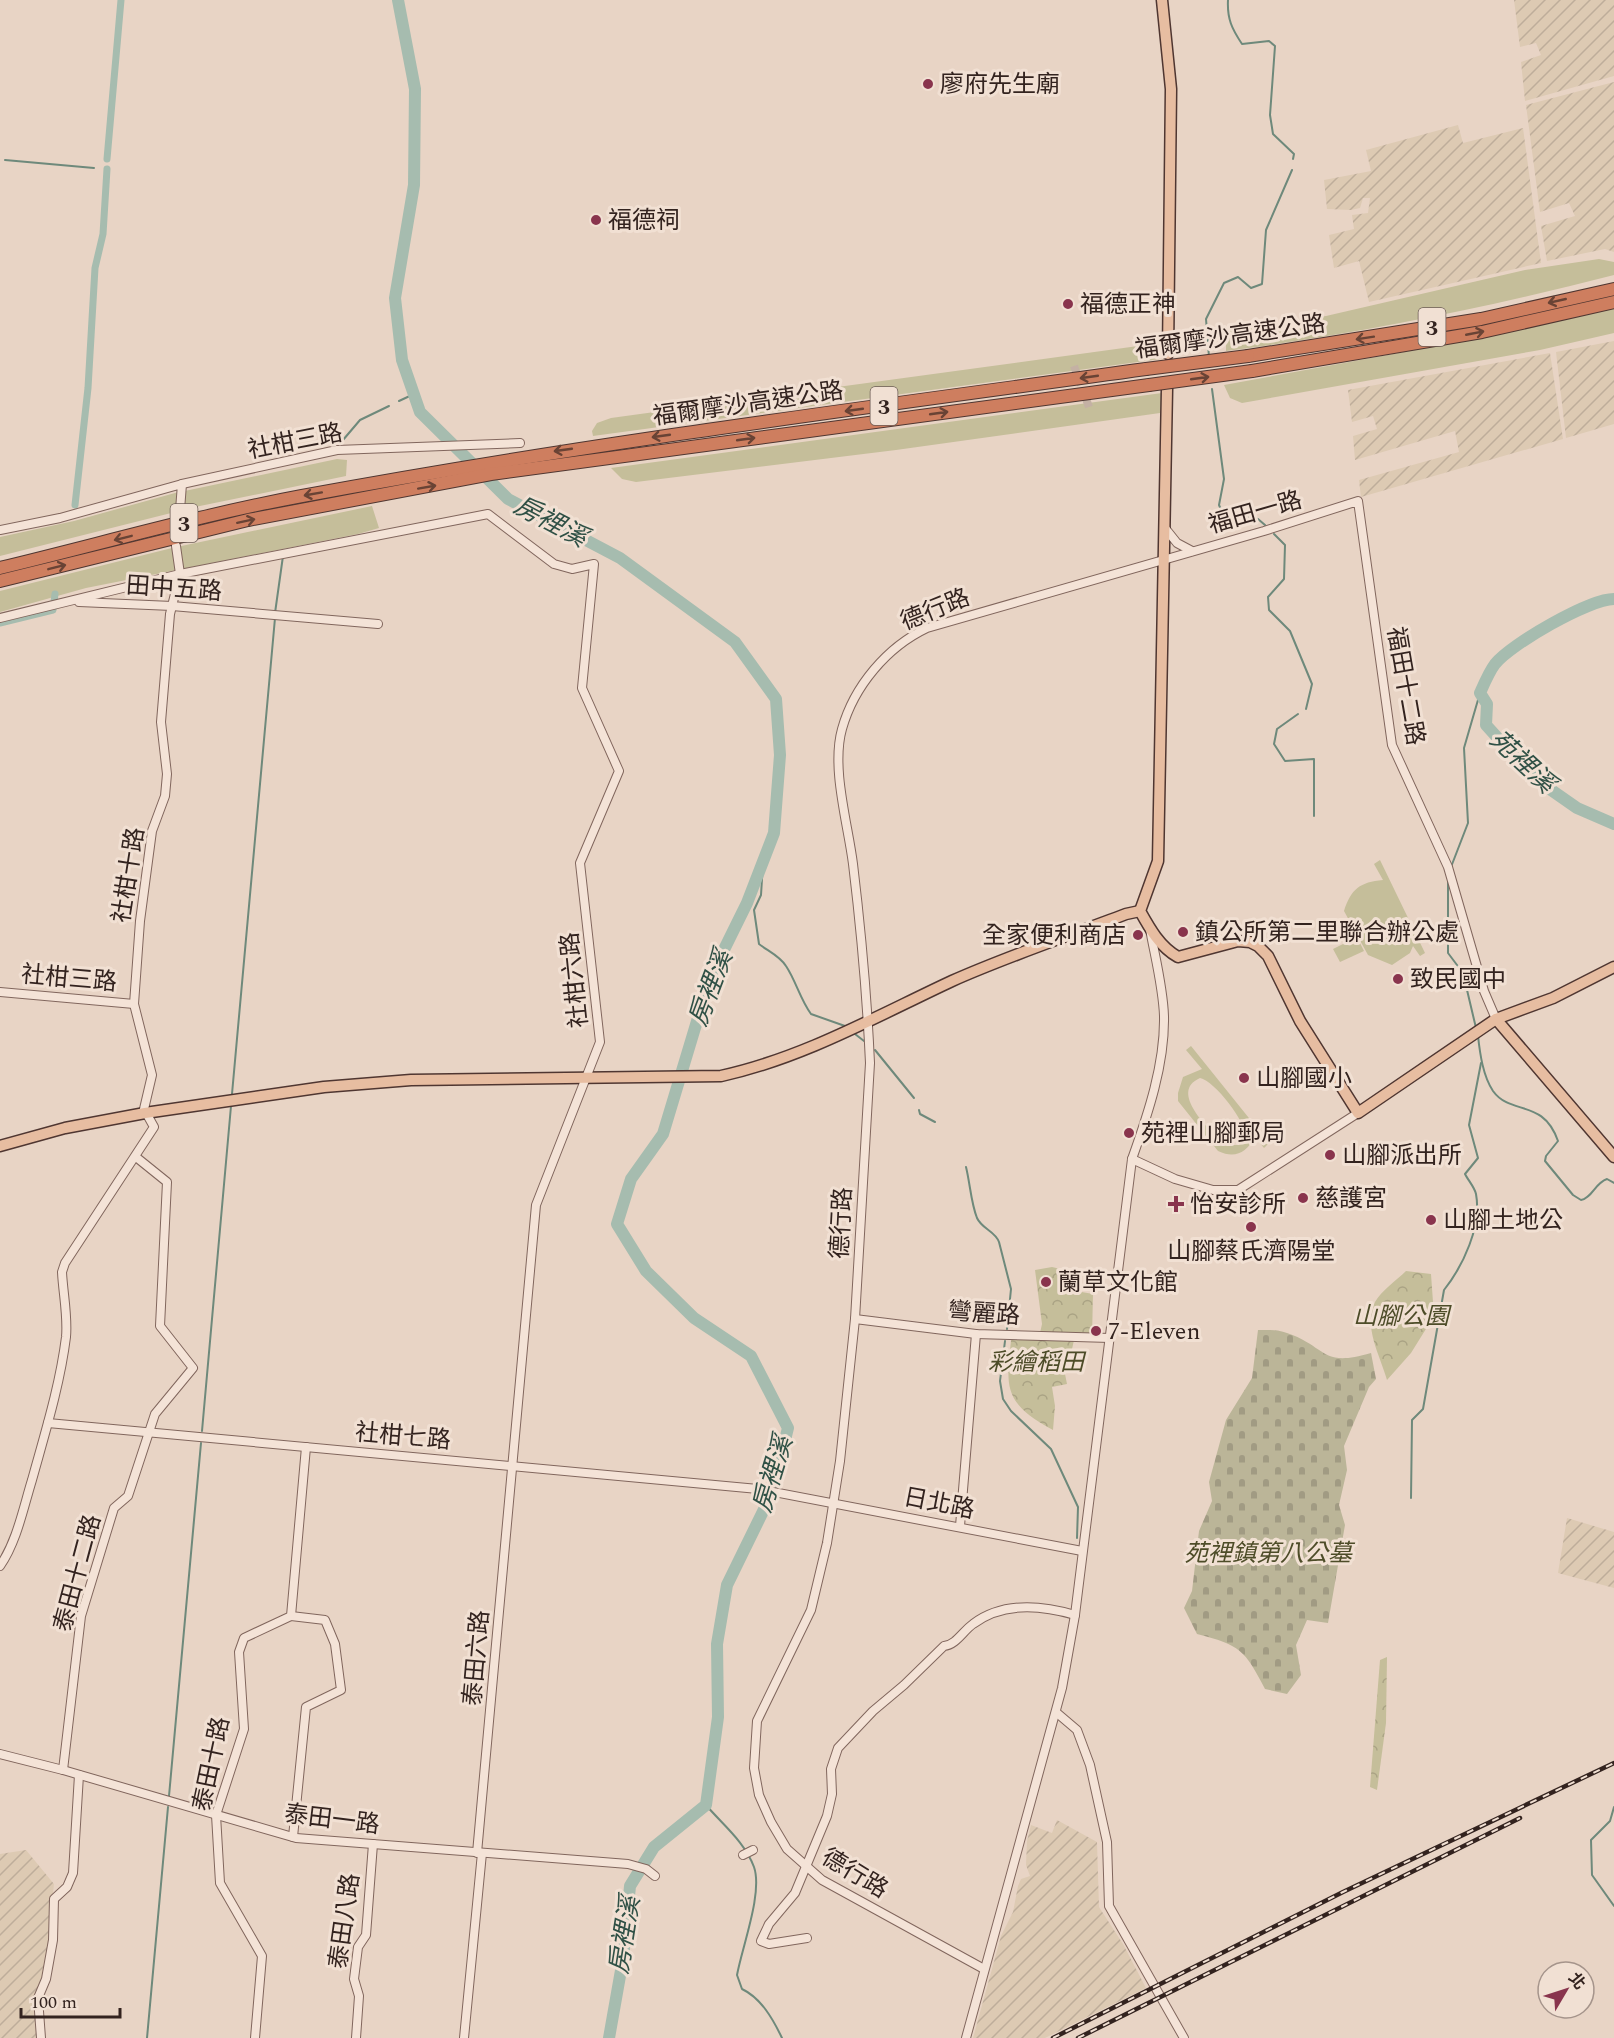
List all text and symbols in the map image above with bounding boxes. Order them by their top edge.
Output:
place label: 廖府先生廟 [940,67,1060,103]
marker: 廖府先生廟 [921,77,935,91]
place label: 福德祠 [608,203,680,239]
marker: 福德祠 [589,213,603,227]
place label: 福德正神 [1080,287,1176,323]
one-way arrow [1548,296,1567,308]
marker: 福德正神 [1061,297,1075,311]
street label: 福爾摩沙高速公路 [1133,306,1328,368]
road number: 3 [1418,308,1446,346]
one-way arrow [1465,327,1485,338]
one-way arrow [1356,333,1376,344]
one-way arrow [1079,372,1099,383]
one-way arrow [1190,372,1210,383]
street label: 福爾摩沙高速公路 [651,373,846,435]
road number: 3 [870,387,898,425]
one-way arrow [844,404,864,415]
one-way arrow [929,408,949,419]
street label: 社柑三路 [245,415,346,469]
one-way arrow [651,431,671,442]
one-way arrow [736,434,755,445]
one-way arrow [554,445,573,456]
one-way arrow [417,481,436,492]
street label: 福田一路 [1204,482,1306,543]
water label: 房裡溪 [507,486,598,560]
one-way arrow [303,489,323,500]
road number: 3 [170,504,198,542]
one-way arrow [236,515,256,526]
one-way arrow [113,533,132,545]
one-way arrow [47,561,66,572]
street label: 田中五路 [125,568,223,610]
street label: 德行路 [895,580,975,640]
street label: 福田十二路 [1377,624,1433,748]
water label: 苑裡溪 [1480,721,1567,806]
street label: 社柑十路 [104,825,154,925]
place label: 鎮公所第二里聯合辦公處 [1195,915,1459,951]
place label: 全家便利商店 [982,918,1126,954]
marker: 鎮公所第二里聯合辦公處 [1176,925,1190,939]
marker: 全家便利商店 [1131,928,1145,942]
street label: 社柑六路 [552,930,598,1030]
water label: 房裡溪 [678,941,745,1032]
street label: 社柑三路 [20,957,118,1001]
place label: 致民國中 [1410,962,1506,998]
marker: 致民國中 [1391,972,1405,986]
place label: 山腳國小 [1256,1061,1352,1097]
marker: 山腳國小 [1237,1071,1251,1085]
place label: 苑裡山腳郵局 [1141,1116,1285,1152]
marker: 苑裡山腳郵局 [1122,1126,1136,1140]
place label: 山腳派出所 [1342,1138,1462,1174]
marker: 山腳派出所 [1323,1148,1337,1162]
place label: 慈護宮 [1315,1181,1387,1217]
street label: 德行路 [822,1186,862,1260]
place label: 怡安診所 [1190,1187,1286,1223]
marker: 慈護宮 [1296,1191,1310,1205]
marker: 怡安診所 [1167,1195,1185,1213]
place label: 山腳土地公 [1443,1203,1563,1239]
marker: 山腳土地公 [1424,1213,1438,1227]
marker: 山腳蔡氏濟陽堂 [1244,1220,1258,1234]
place label: 山腳蔡氏濟陽堂 [1167,1234,1335,1270]
place label: 蘭草文化館 [1058,1265,1178,1301]
marker: 蘭草文化館 [1039,1275,1053,1289]
street label: 彎麗路 [947,1294,1021,1334]
park label: 山腳公園 [1353,1299,1452,1335]
place label: 7-Eleven [1108,1314,1200,1350]
marker: 7-Eleven [1089,1324,1103,1338]
park label: 彩繪稻田 [988,1345,1087,1381]
street label: 社柑七路 [354,1415,452,1459]
water label: 房裡溪 [742,1427,805,1517]
street label: 日北路 [900,1479,978,1529]
street label: 泰田十二路 [45,1511,111,1636]
park label: 苑裡鎮第八公墓 [1184,1536,1356,1572]
street label: 泰田六路 [455,1609,499,1707]
street label: 泰田十路 [184,1714,240,1815]
street label: 泰田一路 [282,1796,382,1844]
street label: 德行路 [814,1840,895,1908]
street label: 泰田八路 [320,1871,369,1971]
water label: 房裡溪 [599,1890,651,1977]
north arrow [1536,1960,1596,2020]
text: 北 [1563,1967,1591,1995]
scale bar [21,1981,120,2019]
text: 100 m [30,1989,77,2016]

